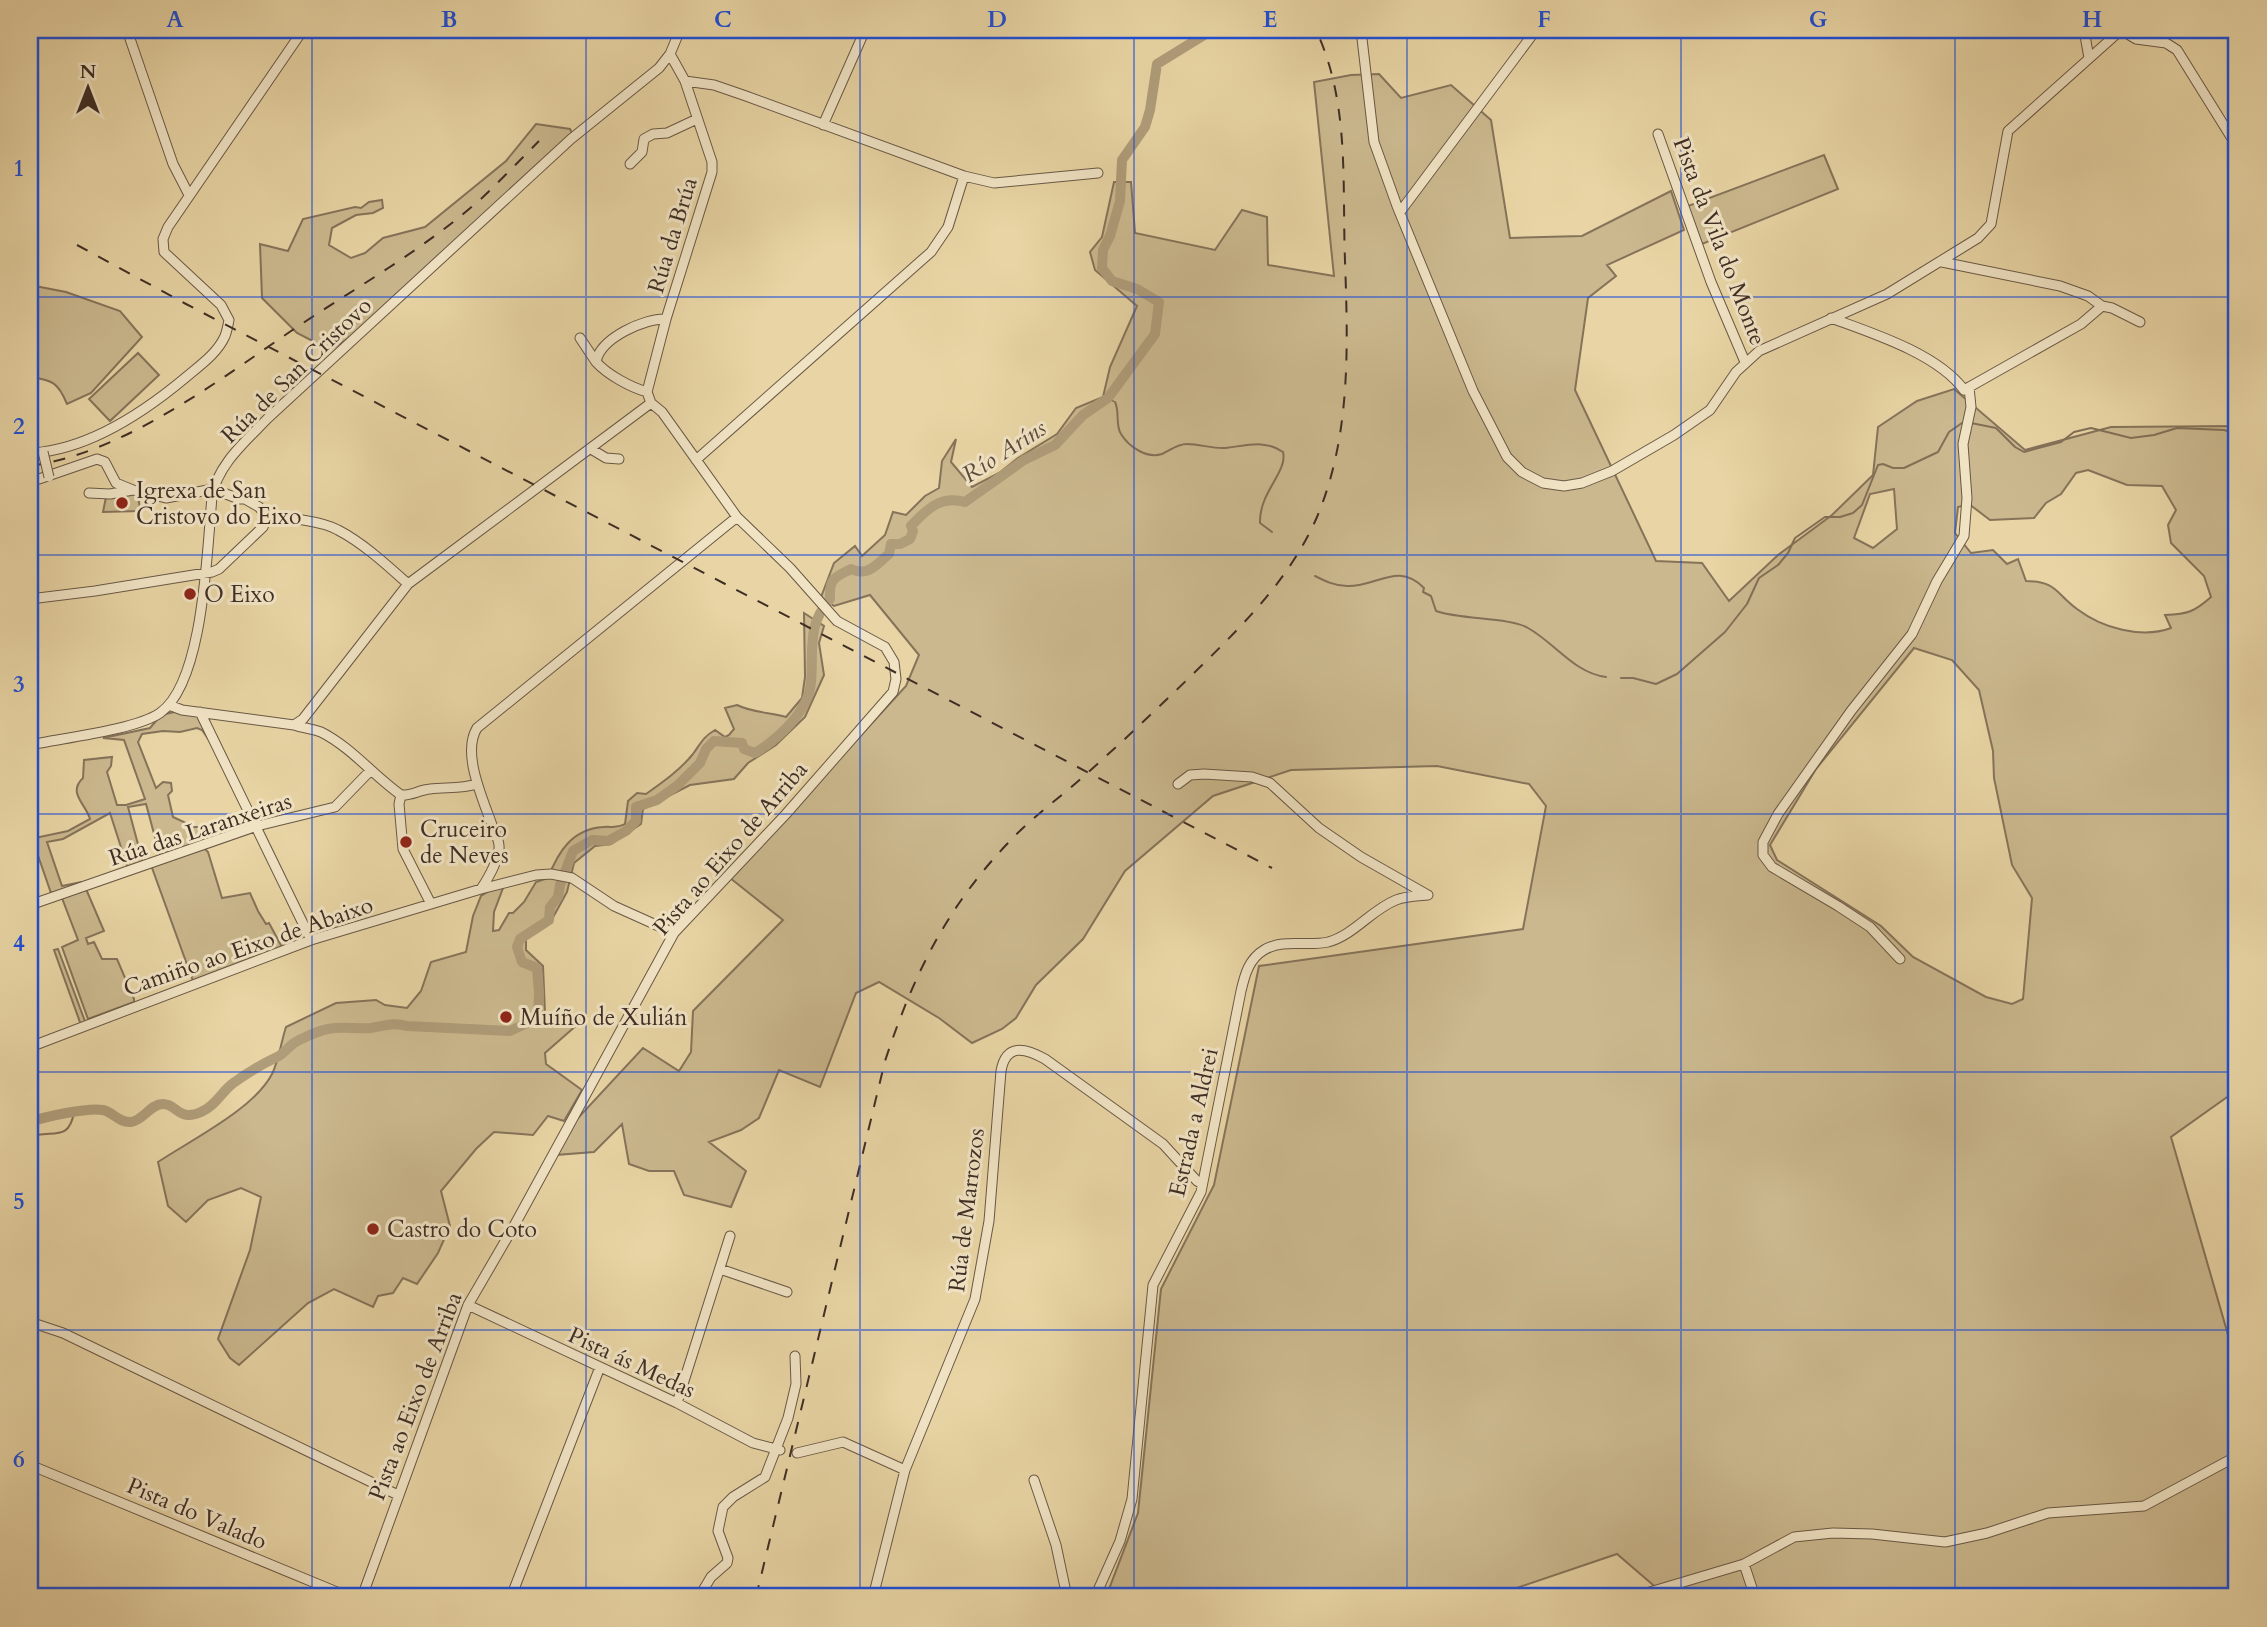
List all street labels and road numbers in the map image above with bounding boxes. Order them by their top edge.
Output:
street label: Pista da Vila do Monte [1666,133,1774,350]
street label: Rúa da Brúa [640,173,705,297]
street label: Rúa de San Cristovo [214,290,378,450]
street label: Pista ao Eixo de Arriba [646,755,815,942]
street label: Rúa das Laranxeiras [105,785,295,874]
street label: Camiño ao Eixo de Abaixo [119,889,377,1004]
street label: Estrada a Aldrei [1161,1045,1226,1200]
street label: Rúa de Marrozos [941,1126,992,1294]
street label: Pista ao Eixo de Arriba [361,1287,470,1505]
street label: Pista ás Medas [563,1319,700,1405]
street label: Pista do Valado [122,1470,272,1557]

